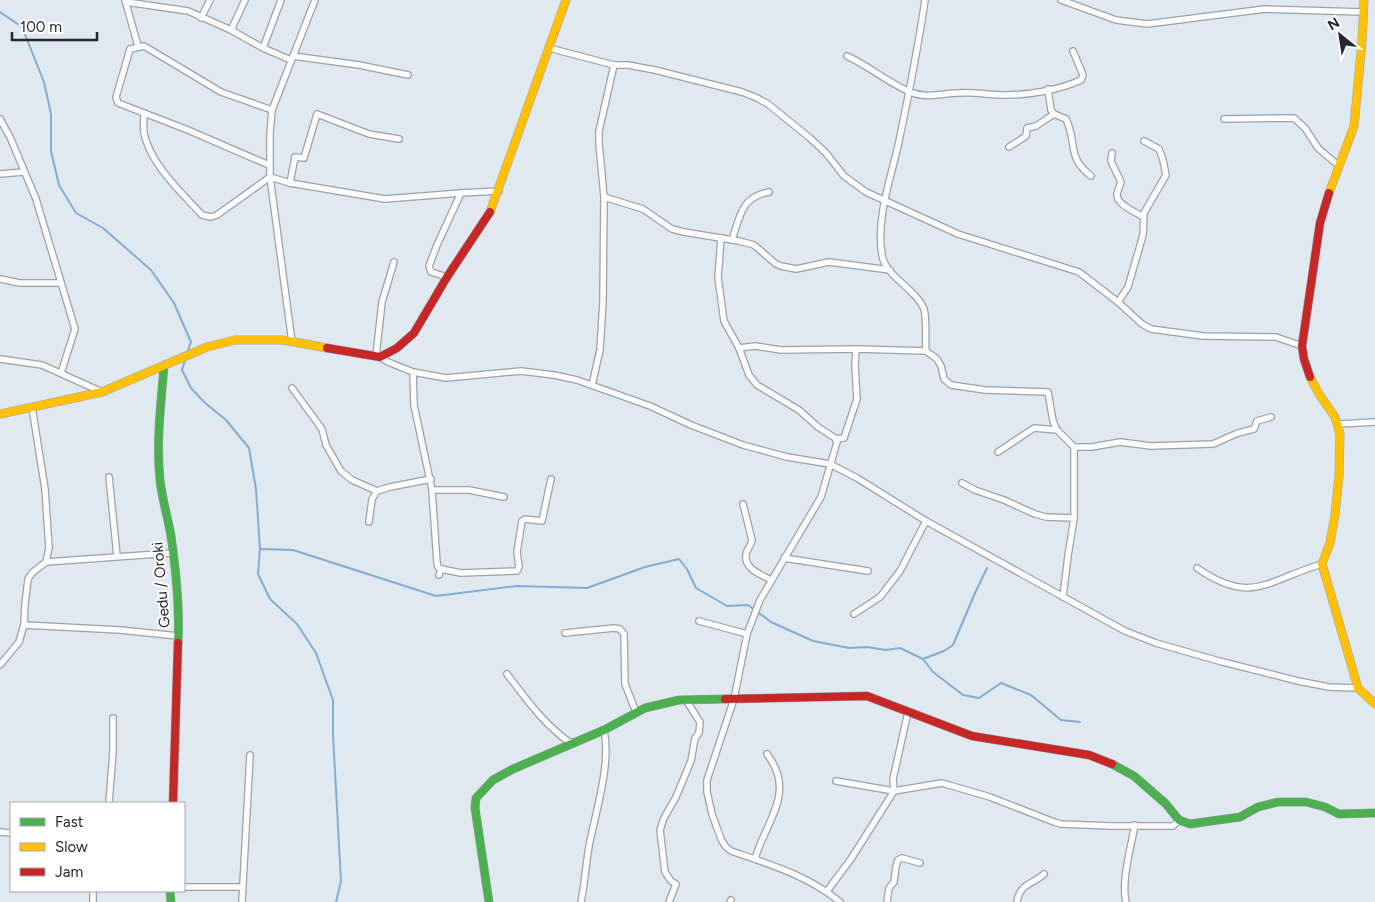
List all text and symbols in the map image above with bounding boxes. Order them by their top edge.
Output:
scale bar [12,10,98,42]
north arrow [1315,10,1365,60]
text: N [1325,14,1343,34]
text: 100 m [20,18,62,36]
street label: Gedu / Oroki [148,541,174,629]
legend [10,802,185,892]
text: Fast [55,813,84,831]
text: Slow [55,838,88,856]
text: Jam [55,863,83,881]

